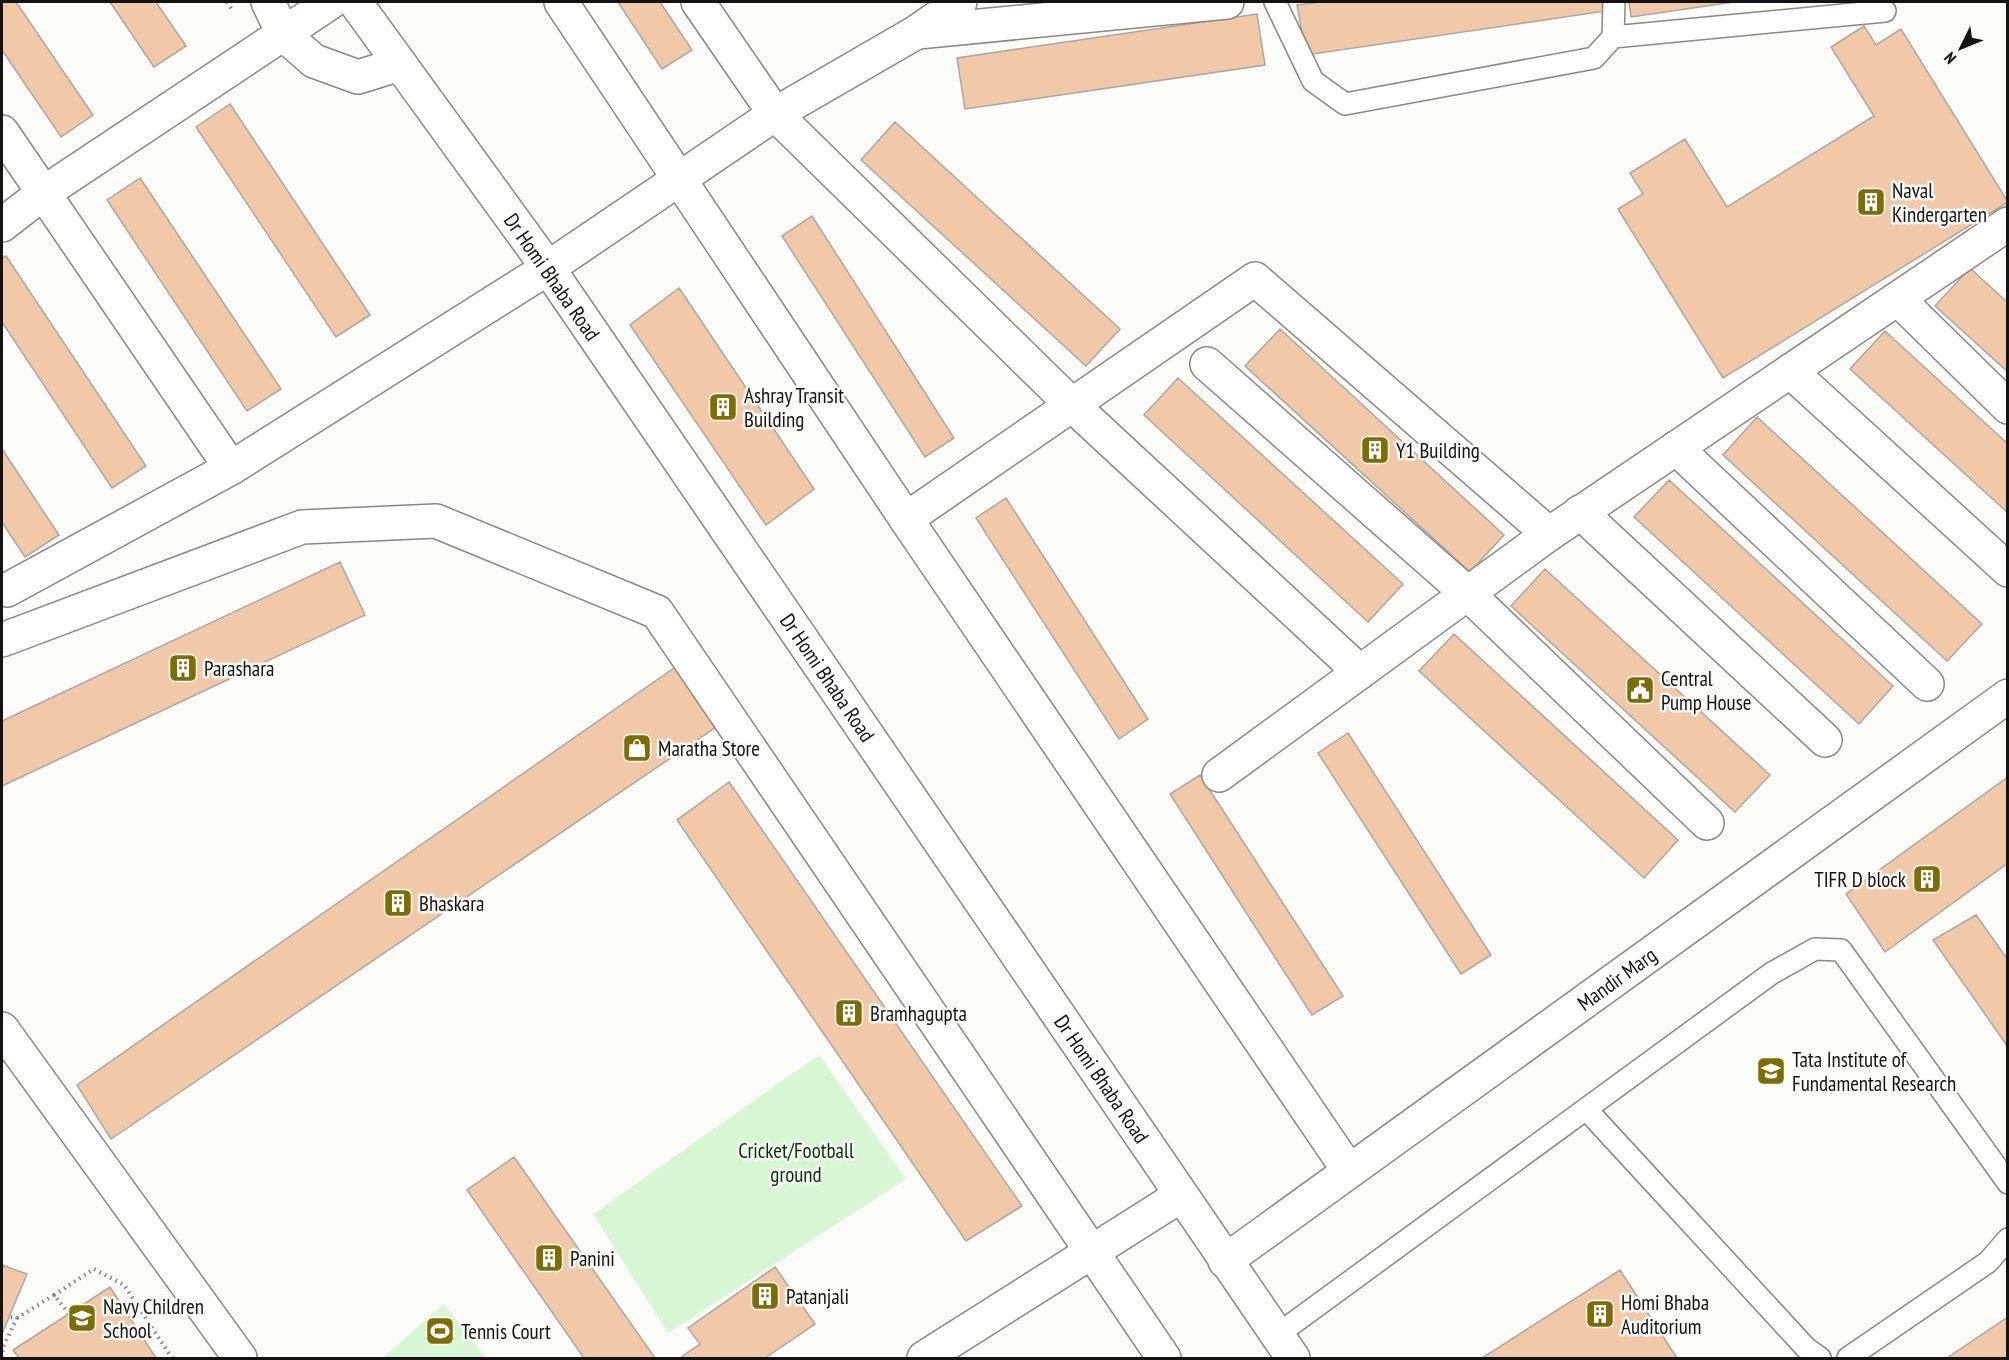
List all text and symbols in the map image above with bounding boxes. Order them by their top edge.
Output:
north arrow [1931,18,1991,78]
text: N [1940,48,1960,68]
place label: Naval Kindergarten [1892,177,1987,228]
building icon: Naval Kindergarten [1855,186,1887,218]
street label: Dr Homi Bhaba Road [498,208,606,346]
place label: Ashray Transit Building [744,382,844,433]
building icon: Ashray Transit Building [707,391,739,423]
building icon: Y1 Building [1359,434,1391,466]
place label: Y1 Building [1396,437,1480,464]
street label: Dr Homi Bhaba Road [775,608,881,747]
building icon: Parashara [167,652,199,684]
place label: Parashara [204,655,274,682]
place label: Central Pump House [1661,665,1752,716]
public building icon: Central Pump House [1624,674,1656,706]
shop icon: Maratha Store [621,732,653,764]
place label: Maratha Store [658,735,760,762]
building icon: TIFR D block [1911,863,1943,895]
place label: TIFR D block [1814,866,1906,893]
building icon: Bhaskara [382,887,414,919]
place label: Bhaskara [419,890,484,917]
street label: Mandir Marg [1572,941,1662,1016]
building icon: Bramhagupta [833,997,865,1029]
place label: Bramhagupta [870,1000,967,1027]
street label: Dr Homi Bhaba Road [1049,1009,1155,1148]
place label: Tata Institute of Fundamental Research [1792,1046,1956,1097]
school or university icon: Tata Institute of Fundamental Research [1755,1055,1787,1087]
park label: Cricket/Football ground [738,1137,854,1188]
building icon: Panini [533,1242,565,1274]
place label: Panini [570,1245,615,1272]
building icon: Patanjali [749,1280,781,1312]
place label: Patanjali [786,1283,849,1310]
place label: Homi Bhaba Auditorium [1621,1289,1709,1340]
place label: Navy Children School [103,1293,204,1344]
building icon: Homi Bhaba Auditorium [1584,1298,1616,1330]
school or university icon: Navy Children School [66,1302,98,1334]
sports icon: Tennis Court [424,1315,456,1347]
place label: Tennis Court [461,1318,551,1345]

